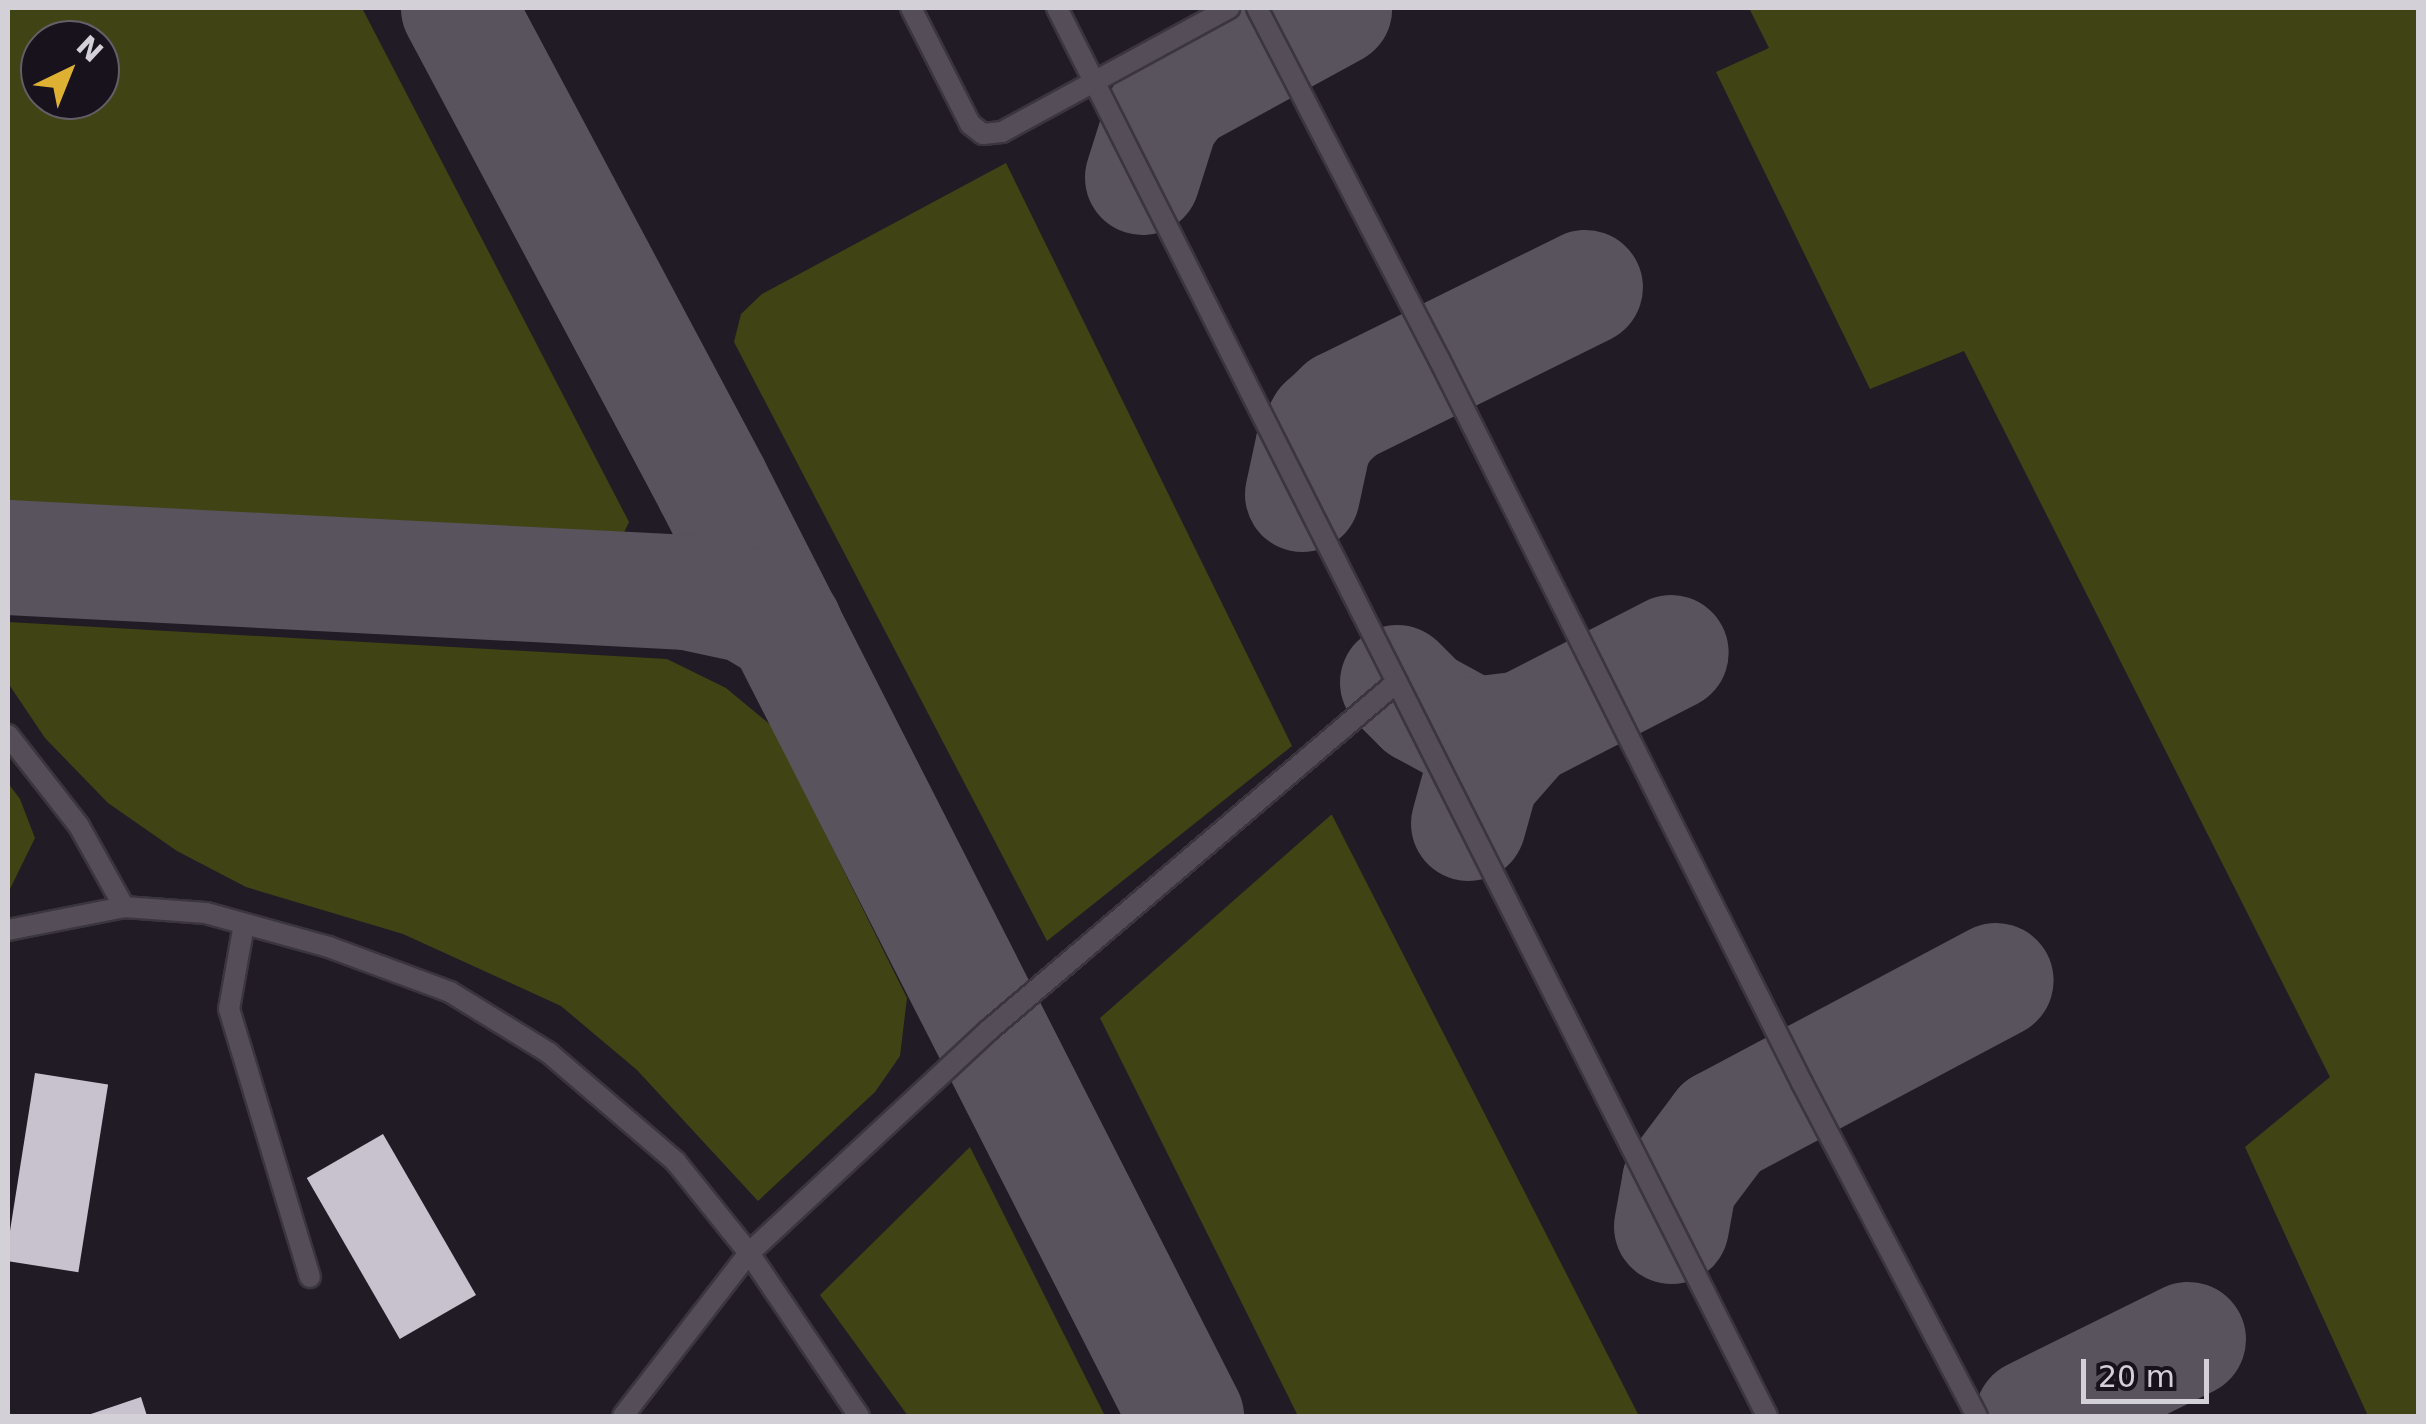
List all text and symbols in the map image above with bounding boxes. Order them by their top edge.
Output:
north arrow [20,20,120,120]
text: N [70,29,109,69]
scale bar [2086,1339,2214,1401]
text: 20 m [2098,1359,2175,1394]

